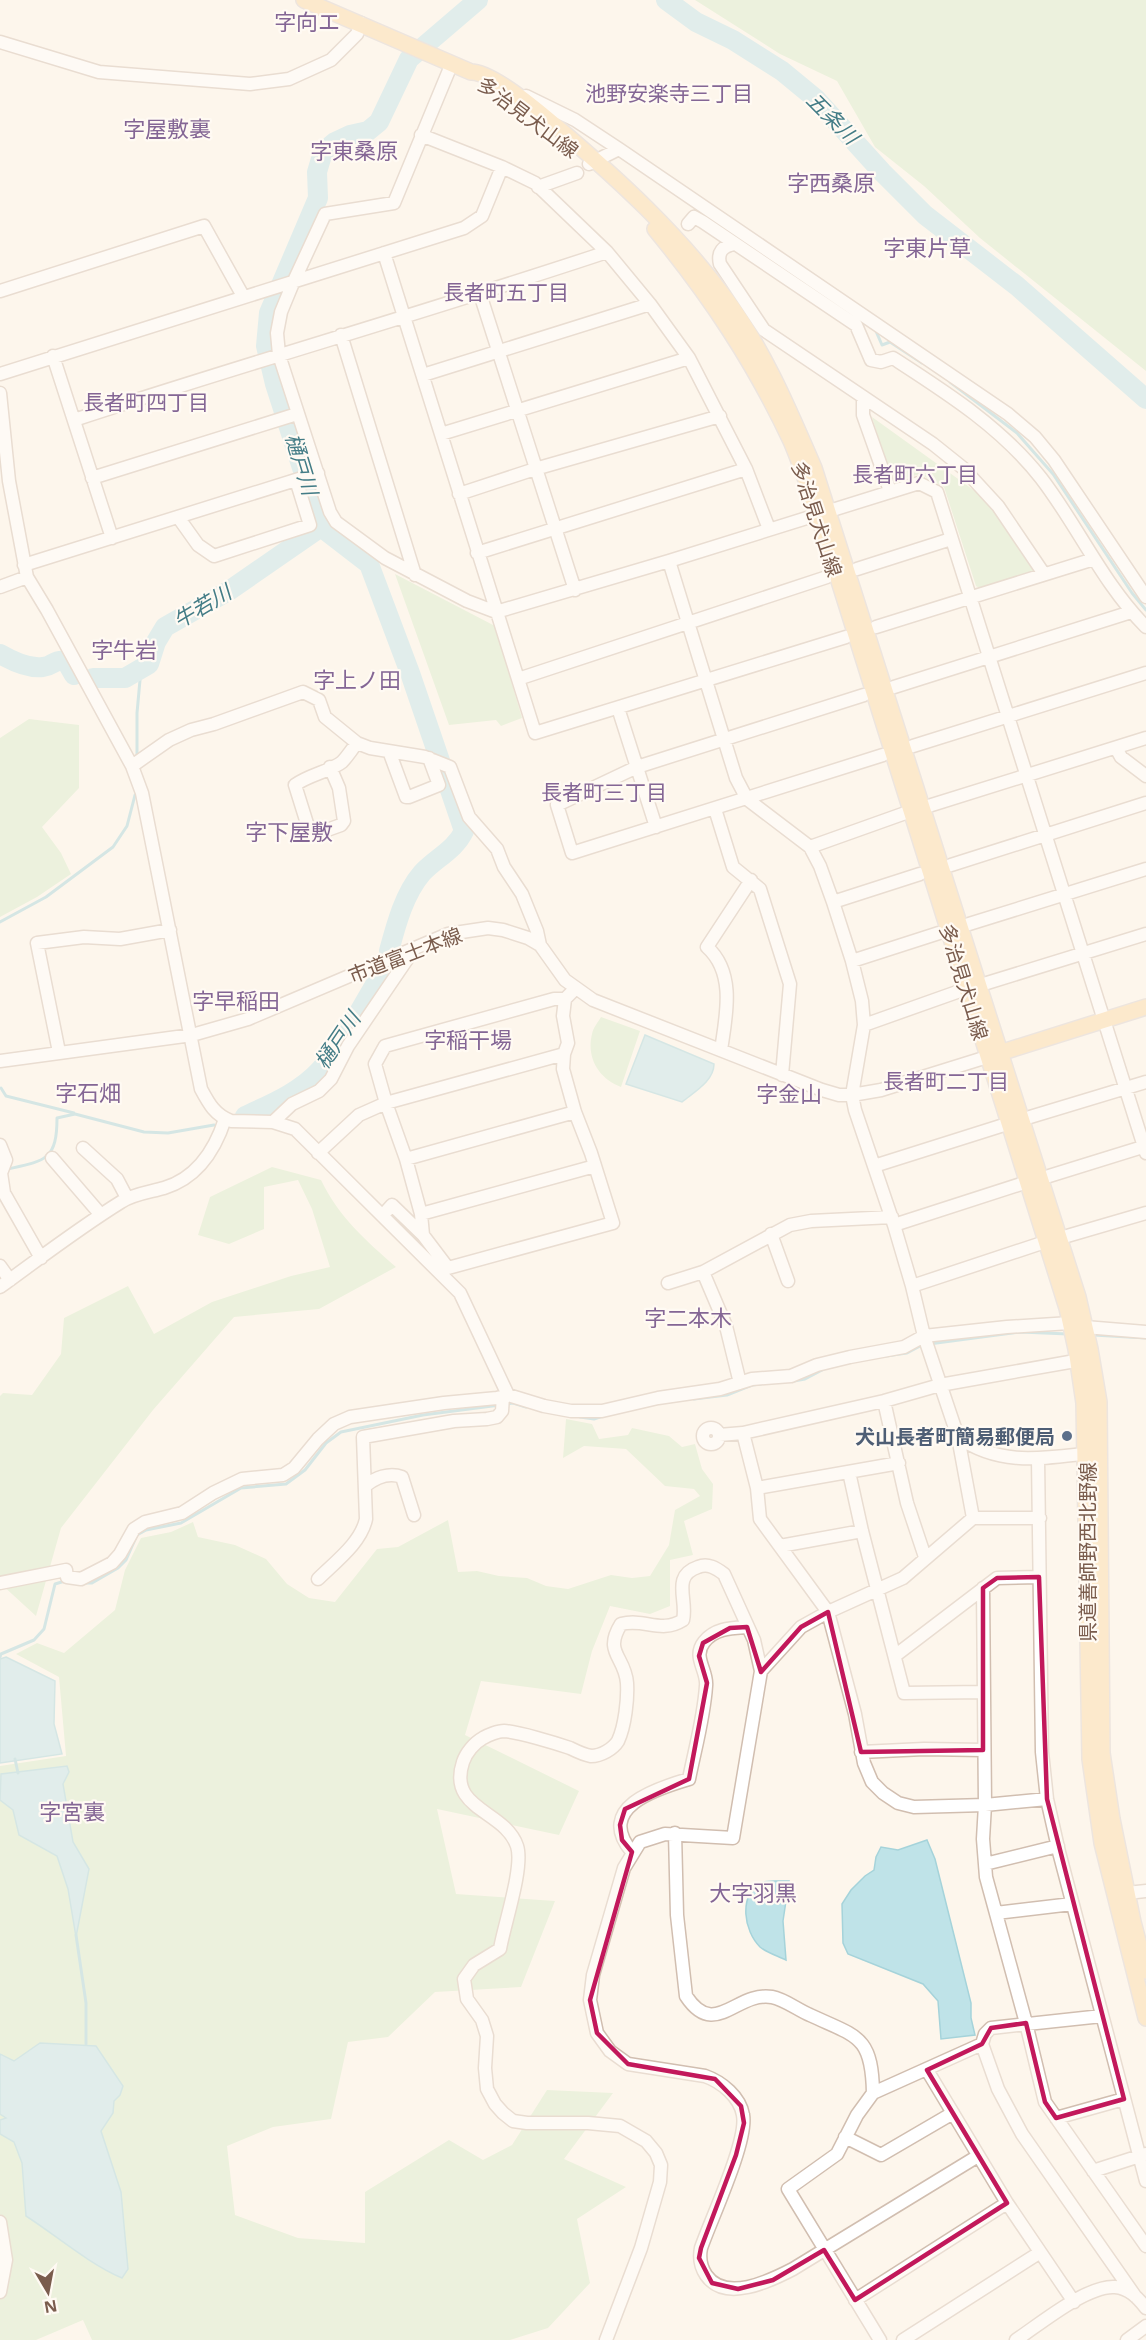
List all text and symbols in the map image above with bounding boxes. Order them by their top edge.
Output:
district label: 字向エ [274,6,340,36]
street label: 多治見犬山線 [472,70,584,164]
district label: 池野安楽寺三丁目 [585,79,753,107]
water label: 五条川 [801,86,867,152]
district label: 字屋敷裏 [123,113,211,143]
district label: 字東桑原 [310,135,398,165]
district label: 字西桑原 [787,167,875,197]
district label: 字東片草 [883,232,971,262]
district label: 長者町五丁目 [443,278,569,306]
district label: 長者町四丁目 [83,388,209,416]
water label: 樋戸川 [279,430,325,500]
street label: 多治見犬山線 [786,458,848,580]
district label: 長者町六丁目 [852,460,978,488]
water label: 牛若川 [168,577,238,634]
district label: 字牛岩 [91,634,157,664]
district label: 字上ノ田 [313,664,401,694]
district label: 長者町三丁目 [541,778,667,806]
district label: 字下屋敷 [245,816,333,846]
street label: 市道富士本線 [344,921,466,989]
street label: 多治見犬山線 [934,921,994,1043]
district label: 字早稲田 [192,985,280,1015]
water label: 樋戸川 [308,1004,367,1074]
district label: 字稲干場 [424,1024,512,1054]
district label: 長者町二丁目 [883,1067,1009,1095]
district label: 字石畑 [55,1077,121,1107]
district label: 字金山 [756,1078,822,1108]
district label: 字二本木 [644,1302,732,1332]
place label: 犬山長者町簡易郵便局 [855,1423,1055,1450]
marker: 犬山長者町簡易郵便局 [1060,1429,1074,1443]
street label: 県道善師野西北野線 [1074,1462,1101,1642]
district label: 字宮裏 [39,1796,105,1826]
district label: 大字羽黒 [709,1877,797,1907]
north arrow [18,2262,78,2322]
text: N [42,2295,59,2319]

